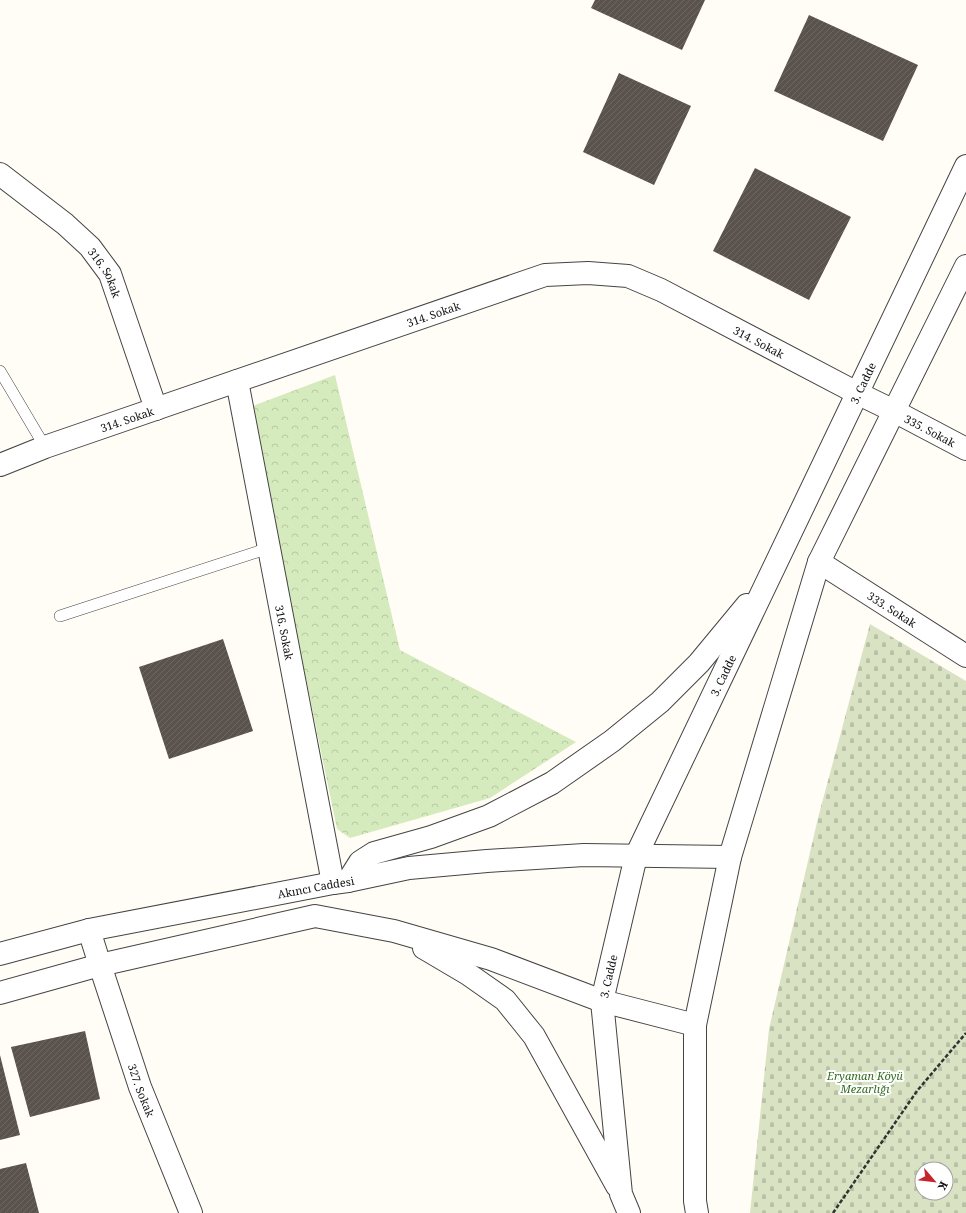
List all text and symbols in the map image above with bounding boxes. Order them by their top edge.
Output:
street label: 316. Sokak [85,244,125,300]
street label: 314. Sokak [405,297,462,330]
street label: 314. Sokak [731,322,788,361]
street label: 3. Cadde [846,360,879,406]
street label: 314. Sokak [98,403,156,435]
street label: 335. Sokak [902,411,959,450]
street label: 333. Sokak [865,588,920,630]
street label: 316. Sokak [273,604,298,662]
street label: 3. Cadde [706,652,739,698]
street label: Akıncı Caddesi [276,872,356,901]
street label: 3. Cadde [595,953,620,999]
street label: 327. Sokak [125,1062,159,1119]
park label: Eryaman Köyü Mezarlığı [826,1068,903,1096]
north arrow [914,1161,954,1201]
text: K [934,1179,952,1194]

